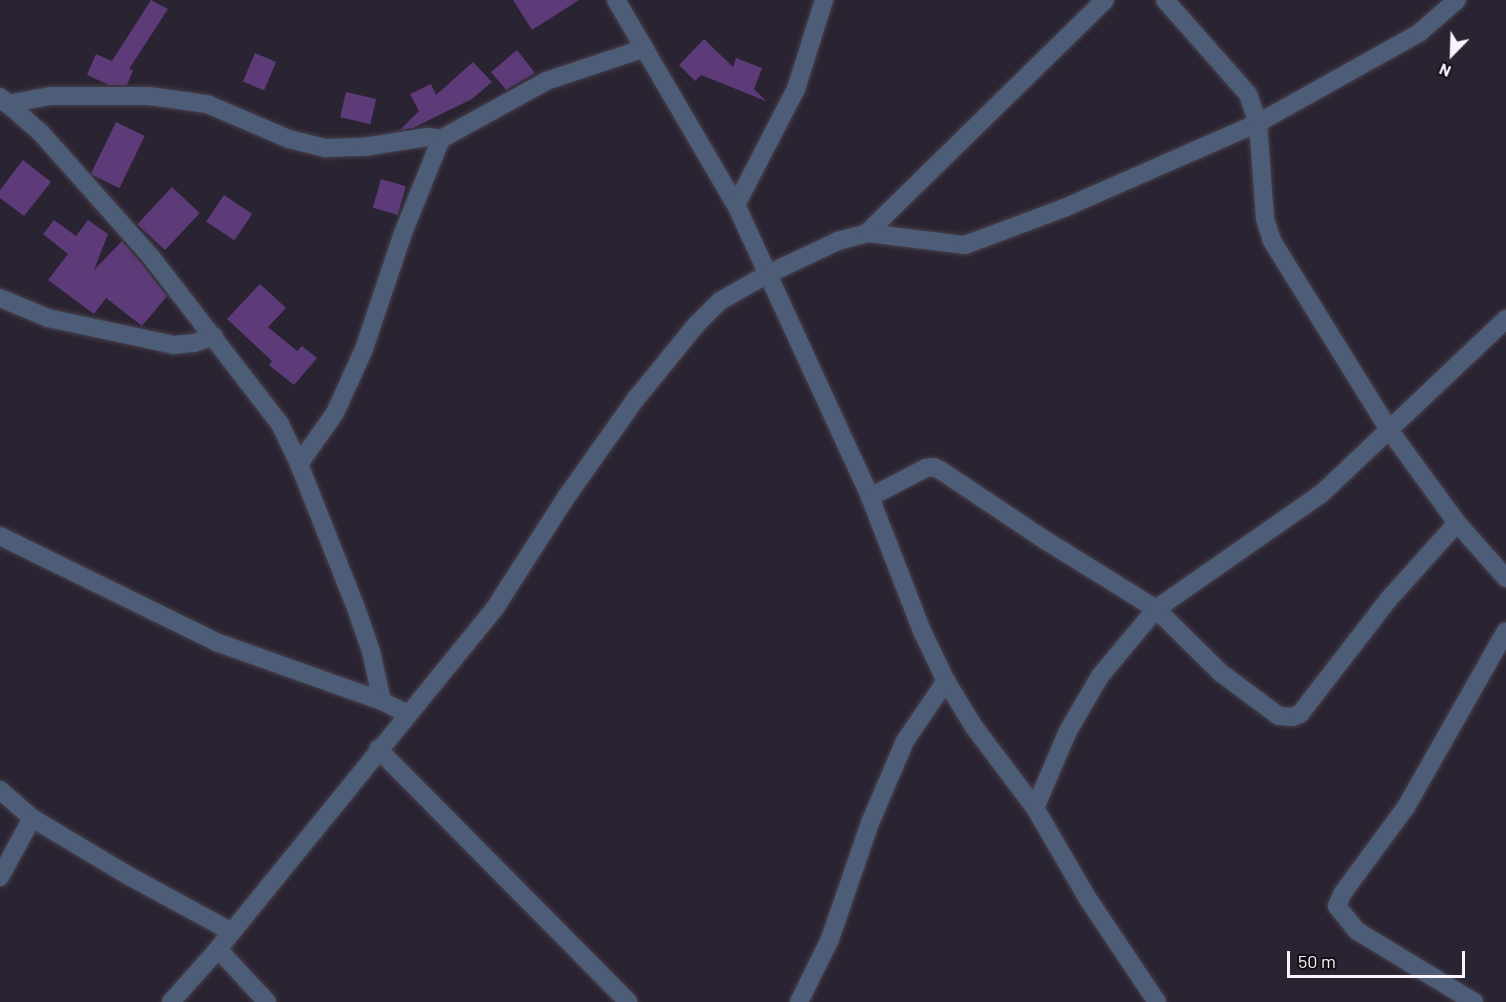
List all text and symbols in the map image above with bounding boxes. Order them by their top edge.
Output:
north arrow [1422,24,1482,84]
text: N [1436,60,1453,82]
scale bar [1290,939,1468,977]
text: 50 m [1298,950,1336,972]

